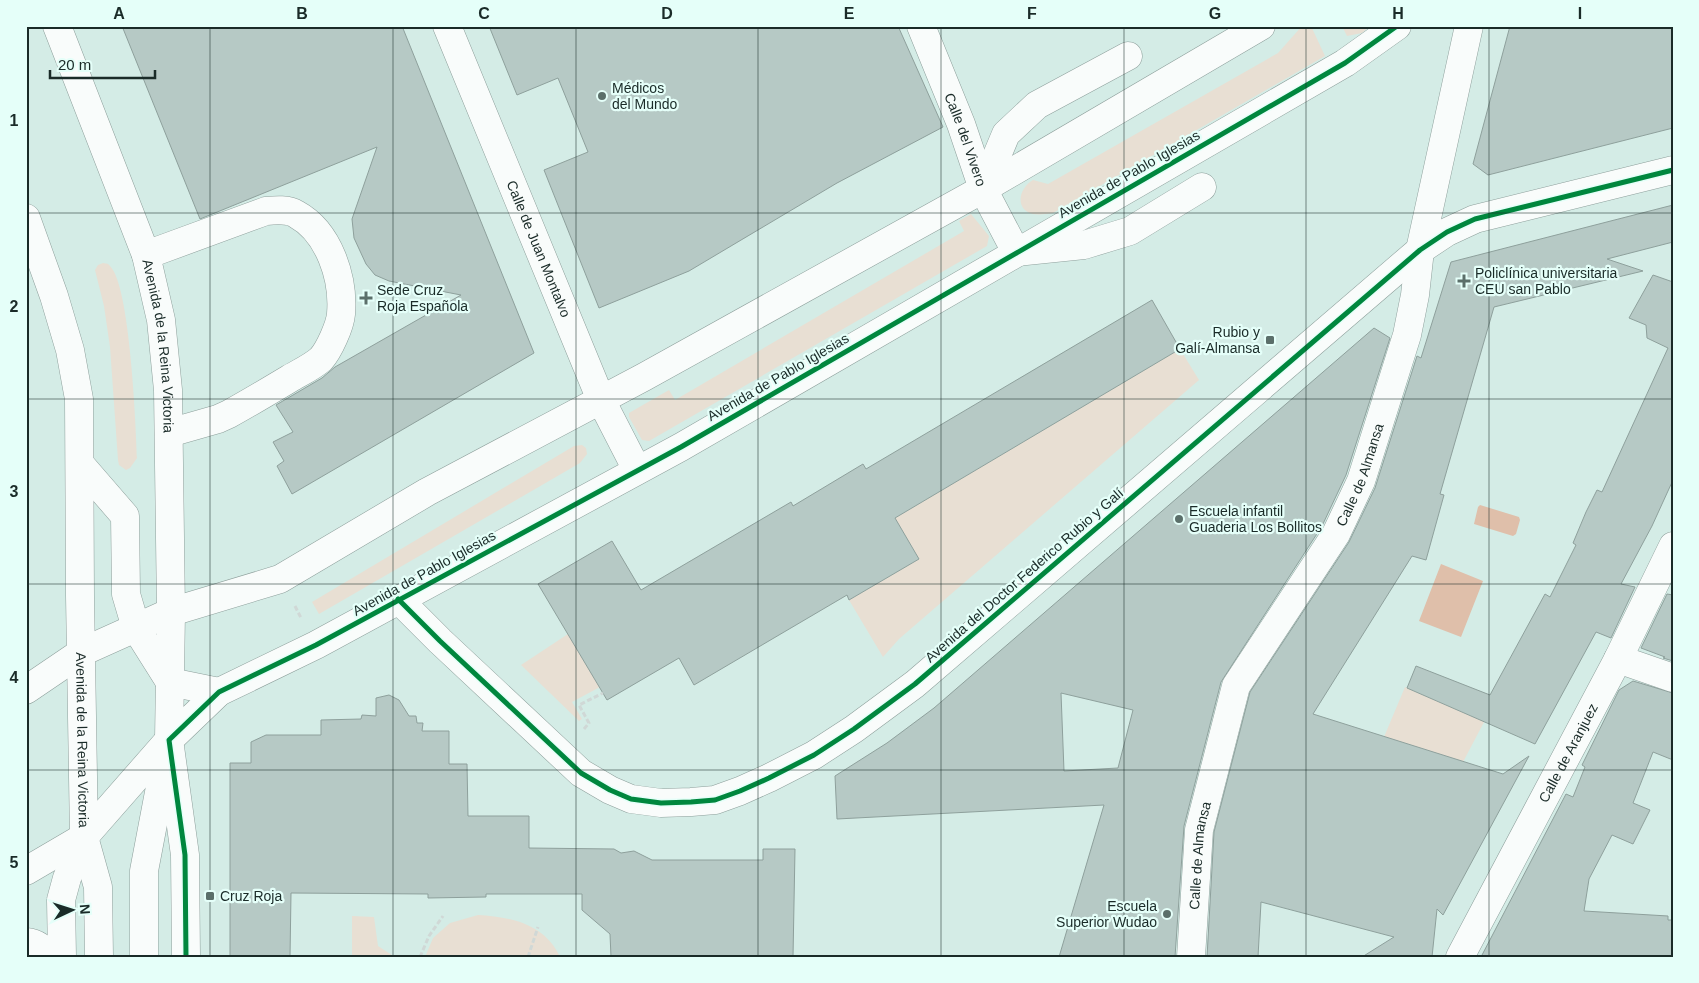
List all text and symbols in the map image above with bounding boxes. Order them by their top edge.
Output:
text: A [113,5,125,22]
text: B [296,5,308,22]
text: C [478,5,490,22]
text: D [661,5,673,22]
text: E [844,5,855,22]
text: F [1027,5,1037,22]
text: G [1209,5,1221,22]
text: H [1392,5,1404,22]
text: I [1578,5,1582,22]
scale bar [50,48,155,80]
text: 20 m [58,56,91,73]
place label: Médicos del Mundo [612,80,678,112]
marker: Médicos del Mundo [596,90,608,102]
street label: Calle del Vivero [941,91,990,188]
text: 1 [10,112,19,129]
street label: Avenida de Pablo Iglesias [1055,127,1203,221]
street label: Calle de Juan Montalvo [503,178,574,320]
street label: Avenida de la Reina Victoria [139,258,177,433]
place label: Policlínica universitaria CEU san Pablo [1475,265,1618,297]
marker: Policlínica universitaria CEU san Pablo [1457,274,1471,288]
place label: Sede Cruz Roja Española [377,282,468,314]
marker: Sede Cruz Roja Española [359,291,373,305]
text: 2 [10,298,19,315]
place label: Rubio y Galí-Almansa [1175,324,1260,356]
street label: Avenida de Pablo Iglesias [704,330,852,424]
marker: Rubio y Galí-Almansa [1264,334,1276,346]
street label: Calle de Almansa [1333,421,1387,529]
text: 3 [10,483,19,500]
street label: Avenida del Doctor Federico Rubio y Galí [922,484,1126,665]
place label: Escuela infantil Guaderia Los Bollitos [1189,503,1322,535]
marker: Escuela infantil Guaderia Los Bollitos [1173,513,1185,525]
street label: Avenida de Pablo Iglesias [350,527,498,619]
street label: Avenida de la Reina Victoria [73,652,92,828]
text: 4 [10,669,19,686]
street label: Calle de Aranjuez [1535,701,1601,805]
street label: Calle de Almansa [1186,799,1214,910]
text: 5 [10,854,19,871]
north arrow [48,886,98,936]
place label: Cruz Roja [220,888,282,904]
marker: Cruz Roja [204,890,216,902]
place label: Escuela Superior Wudao [1056,898,1157,930]
text: N [77,903,93,915]
marker: Escuela Superior Wudao [1161,908,1173,920]

